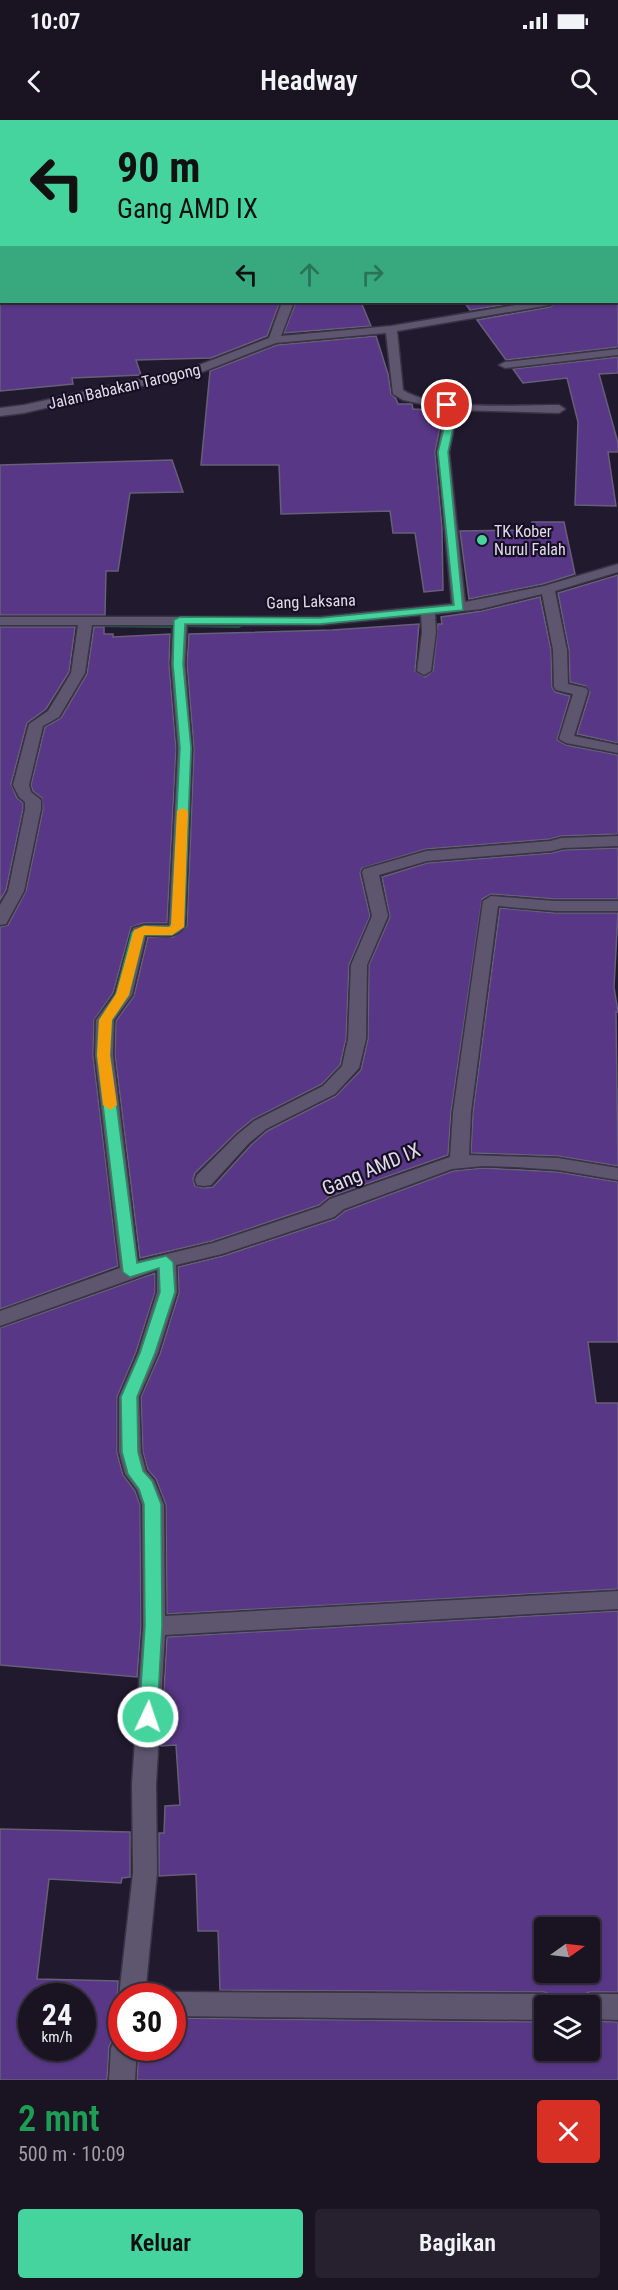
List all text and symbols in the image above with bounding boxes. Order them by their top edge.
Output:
text: 10:07 [30,9,81,34]
icon: back [18,65,51,98]
text: Headway [260,65,358,97]
icon: search [567,65,600,98]
text: 90 m [117,143,200,192]
icon: left [18,144,96,222]
text: Gang AMD IX [117,193,258,225]
icon: left [230,258,263,291]
icon: ahead [293,258,326,291]
icon: right [356,258,389,291]
street label: Jalan Babakan Tarogong [46,360,202,413]
pin [421,379,472,430]
icon: arrive [430,388,463,421]
place label: TK Kober Nurul Falah [494,522,566,559]
marker: TK Kober Nurul Falah [475,533,489,547]
street label: Gang Laksana [266,590,356,613]
street label: Gang AMD IX [318,1138,424,1200]
position arrow [116,1685,180,1749]
north arrow [534,1917,600,1983]
map controls [534,1917,600,2061]
speed limit sign: 30 [108,1983,186,2061]
button: layers [534,1995,600,2061]
text: 24 [42,1997,72,2032]
text: km/h [42,2028,72,2046]
text: 2 mnt [18,2098,100,2140]
button: close [537,2100,600,2163]
text: 500 m · 10:09 [18,2142,125,2166]
button: Keluar [18,2209,303,2278]
button: Bagikan [315,2209,600,2278]

